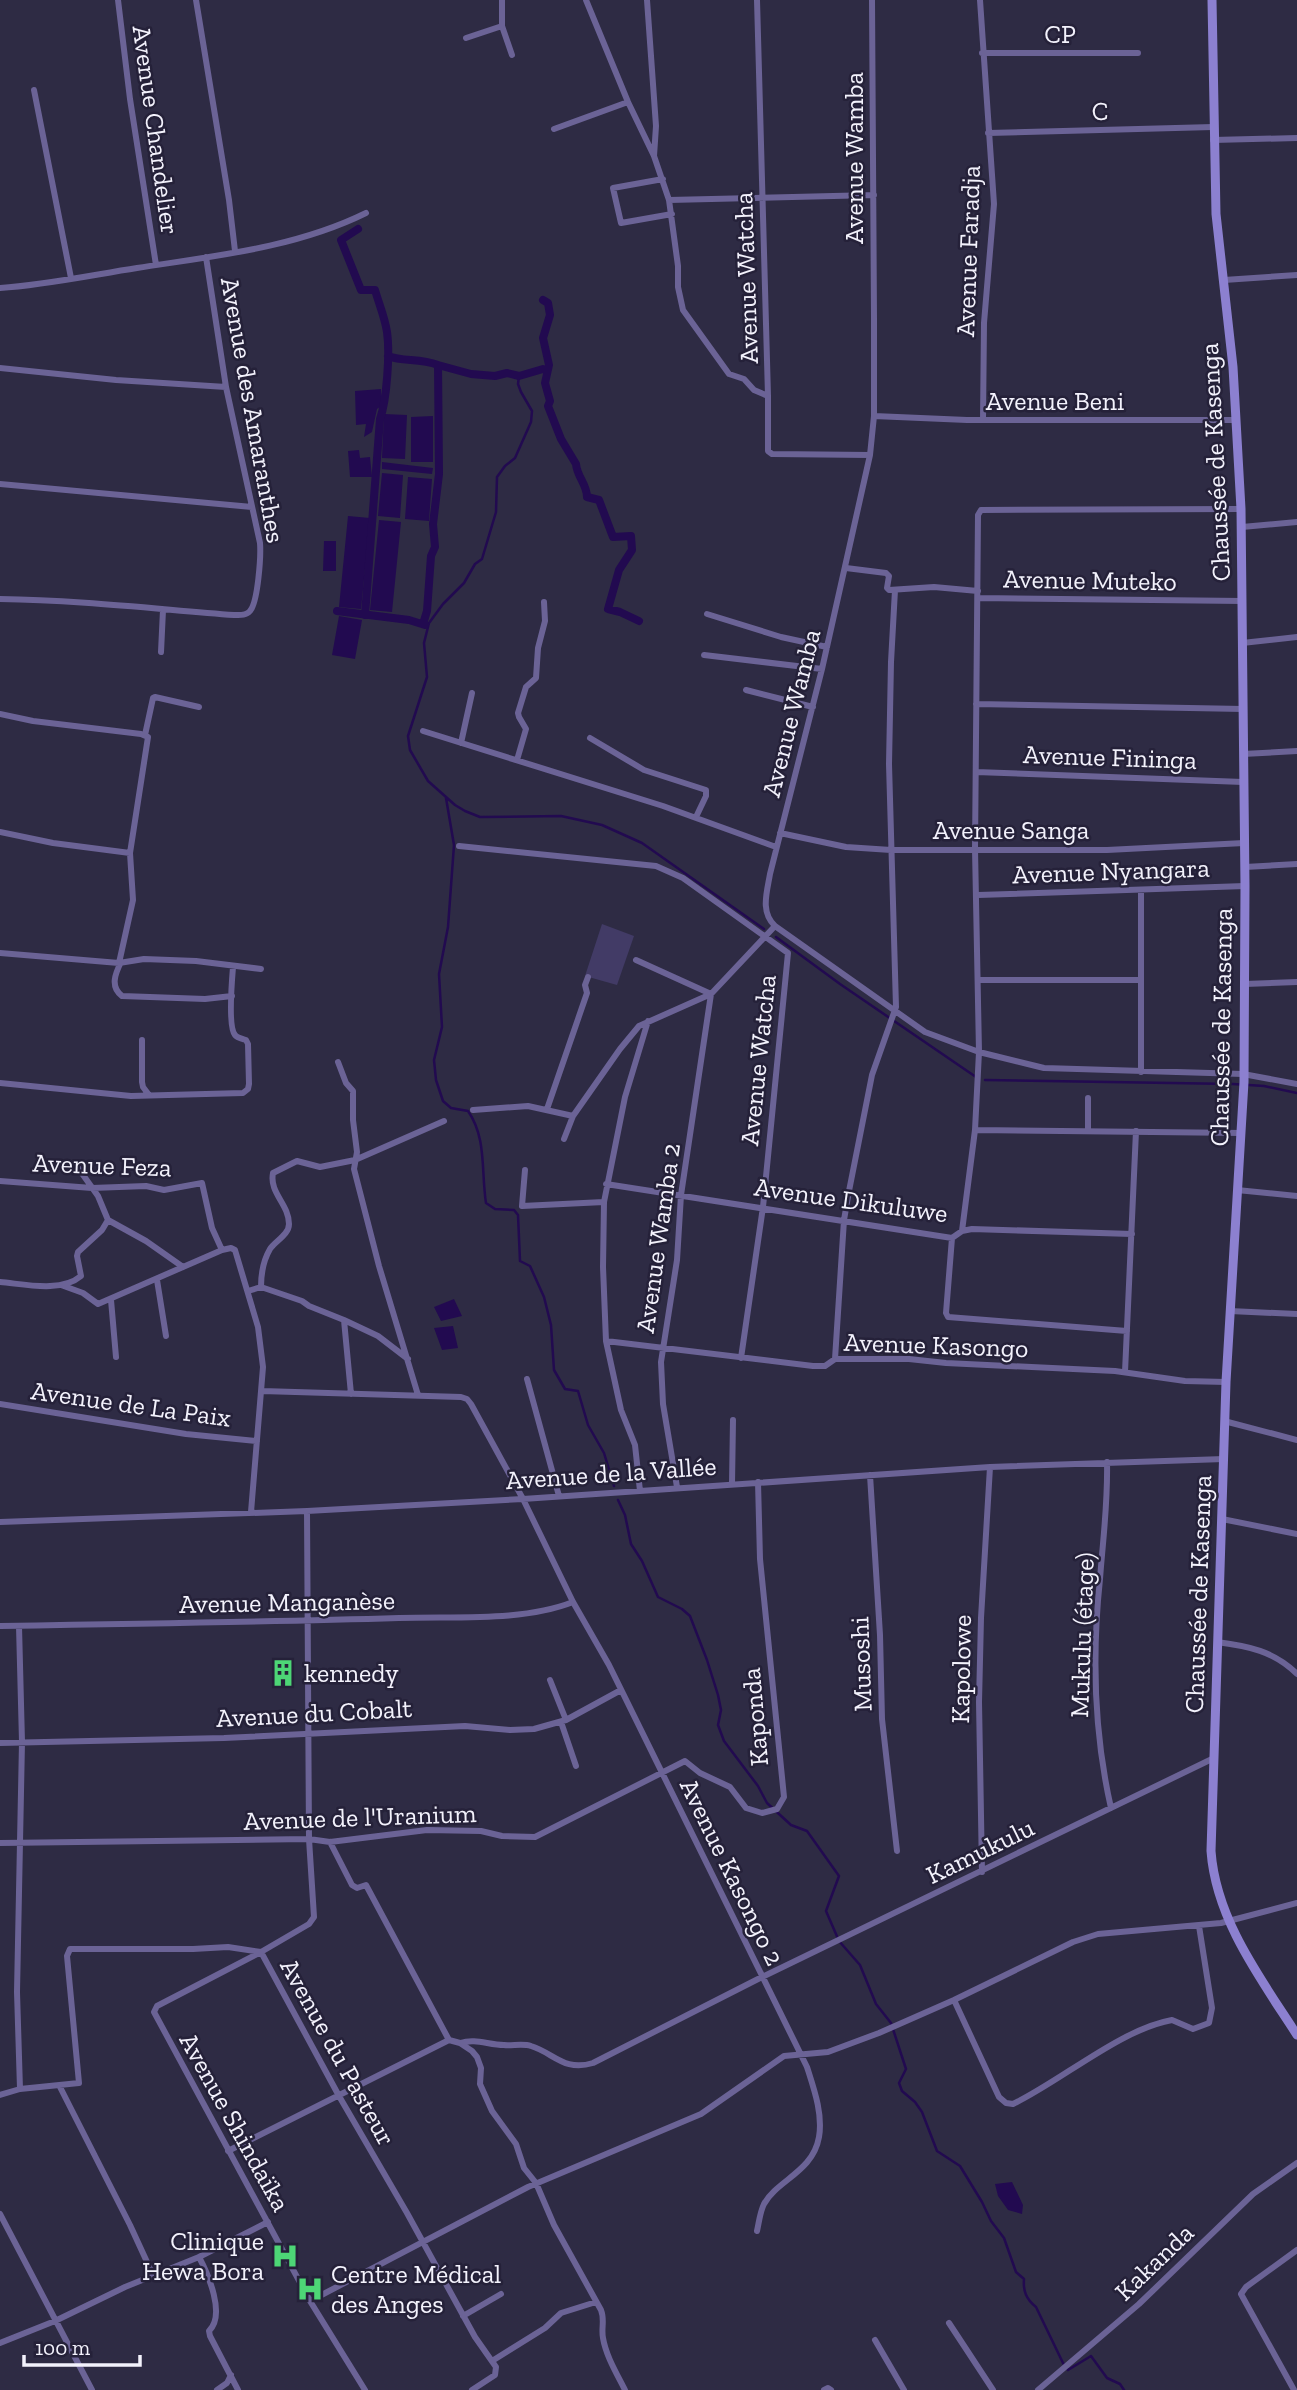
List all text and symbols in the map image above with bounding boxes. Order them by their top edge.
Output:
street label: CP [1044,18,1076,50]
street label: Avenue Chandelier [125,23,187,237]
street label: Avenue Wamba [838,72,870,244]
street label: C [1091,95,1109,127]
street label: Avenue Faradja [949,164,987,337]
street label: Avenue Watcha [727,191,765,364]
street label: Avenue des Amaranthes [214,275,292,545]
street label: Chaussée de Kasenga [1193,342,1237,582]
street label: Avenue Beni [986,385,1124,417]
street label: Avenue Muteko [1003,562,1177,598]
street label: Avenue Wamba [755,625,827,800]
street label: Avenue Fininga [1023,738,1198,776]
street label: Avenue Sanga [933,814,1090,846]
street label: Avenue Nyangara [1012,852,1211,890]
street label: Chaussée de Kasenga [1203,907,1239,1147]
street label: Avenue Watcha [733,972,783,1147]
street label: Avenue Wamba 2 [629,1141,687,1335]
street label: Avenue Feza [32,1147,173,1183]
street label: Avenue Dikuluwe [752,1171,950,1229]
street label: Avenue Kasongo [843,1326,1029,1364]
street label: Avenue de La Paix [29,1374,233,1434]
street label: Avenue de la Vallée [505,1450,717,1496]
street label: Chaussée de Kasenga [1178,1474,1218,1714]
street label: Mukulu (étage) [1063,1552,1101,1718]
street label: Avenue Manganèse [179,1584,395,1620]
street label: Kapolowe [944,1614,978,1724]
street label: Musoshi [843,1616,879,1712]
place label: kennedy [304,1657,399,1689]
building icon: kennedy [268,1658,298,1688]
street label: Kaponda [735,1666,775,1768]
street label: Avenue du Cobalt [215,1692,413,1734]
street label: Avenue Kasongo 2 [673,1773,791,1971]
street label: Avenue de l'Uranium [243,1797,478,1837]
street label: Kamukulu [921,1811,1039,1891]
street label: Avenue du Pasteur [273,1953,403,2151]
street label: Avenue Shindaïka [173,2027,297,2217]
street label: Kakanda [1108,2216,1200,2307]
place label: Clinique Hewa Bora [142,2225,264,2287]
hospital icon: Clinique Hewa Bora [270,2241,300,2271]
place label: Centre Médical des Anges [331,2258,501,2320]
hospital icon: Centre Médical des Anges [295,2274,325,2304]
scale bar [24,2324,140,2368]
text: 100 m [35,2335,90,2360]

